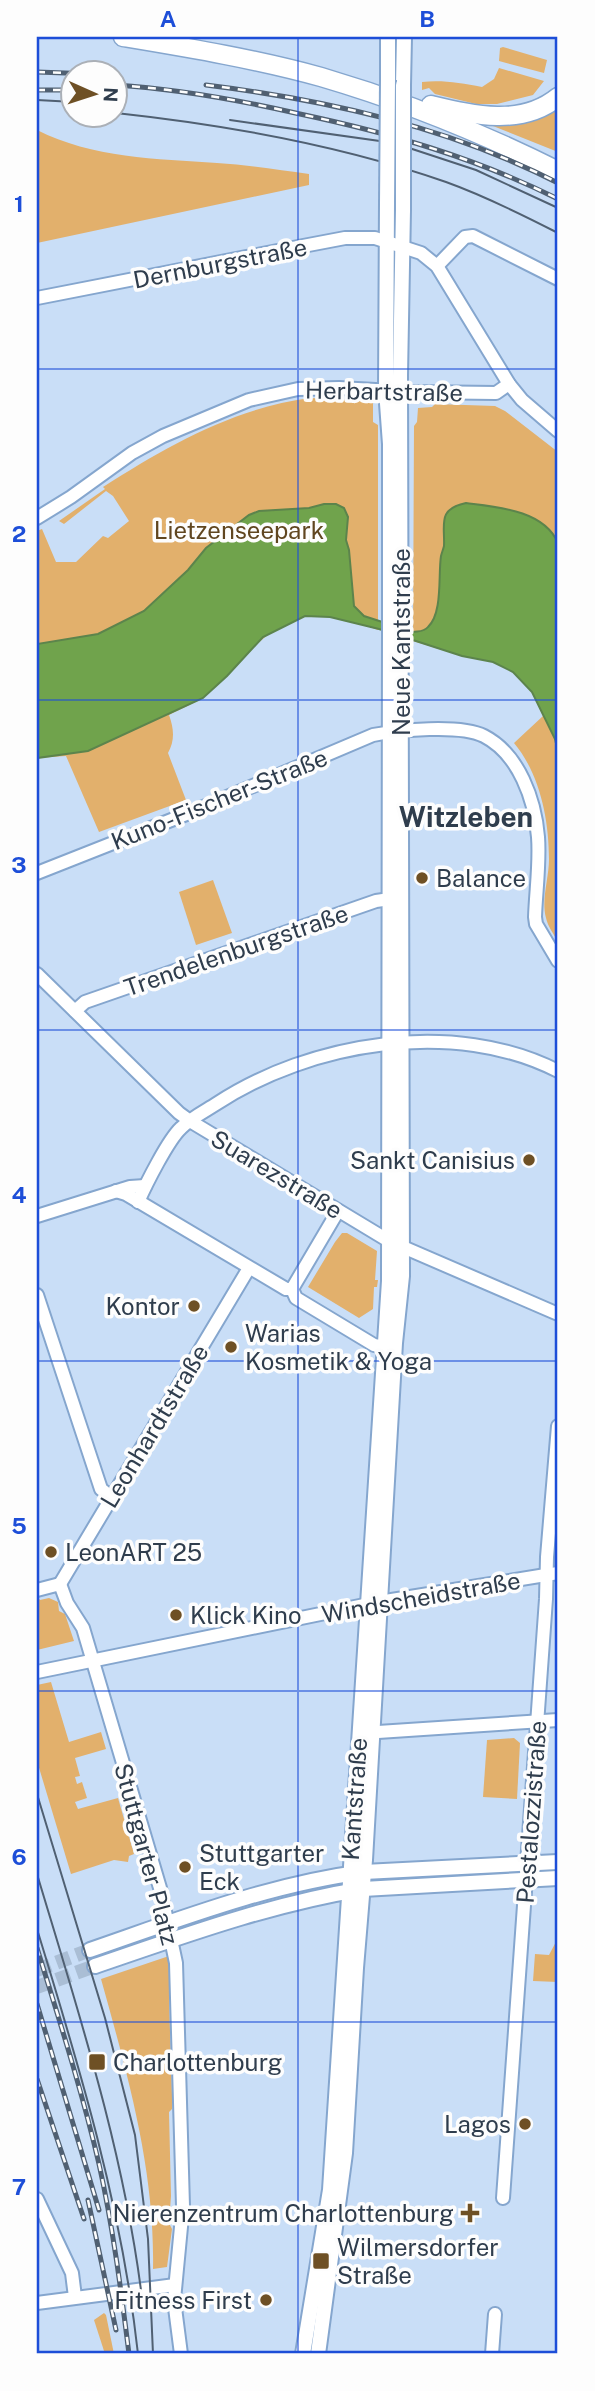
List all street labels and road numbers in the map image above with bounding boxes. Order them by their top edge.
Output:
street label: Dernburgstraße [131,232,309,294]
street label: Herbartstraße [305,376,463,406]
street label: Neue Kantstraße [387,548,415,736]
street label: Kuno-Fischer-Straße [107,743,331,855]
street label: Trendelenburgstraße [120,898,352,1002]
street label: Suarezstraße [206,1124,348,1224]
street label: Leonhardtstraße [94,1339,214,1513]
street label: Windscheidstraße [320,1566,522,1628]
street label: Pestalozzistraße [511,1720,551,1904]
street label: Kantstraße [336,1737,372,1861]
street label: Stuttgarter Platz [109,1760,185,1948]

